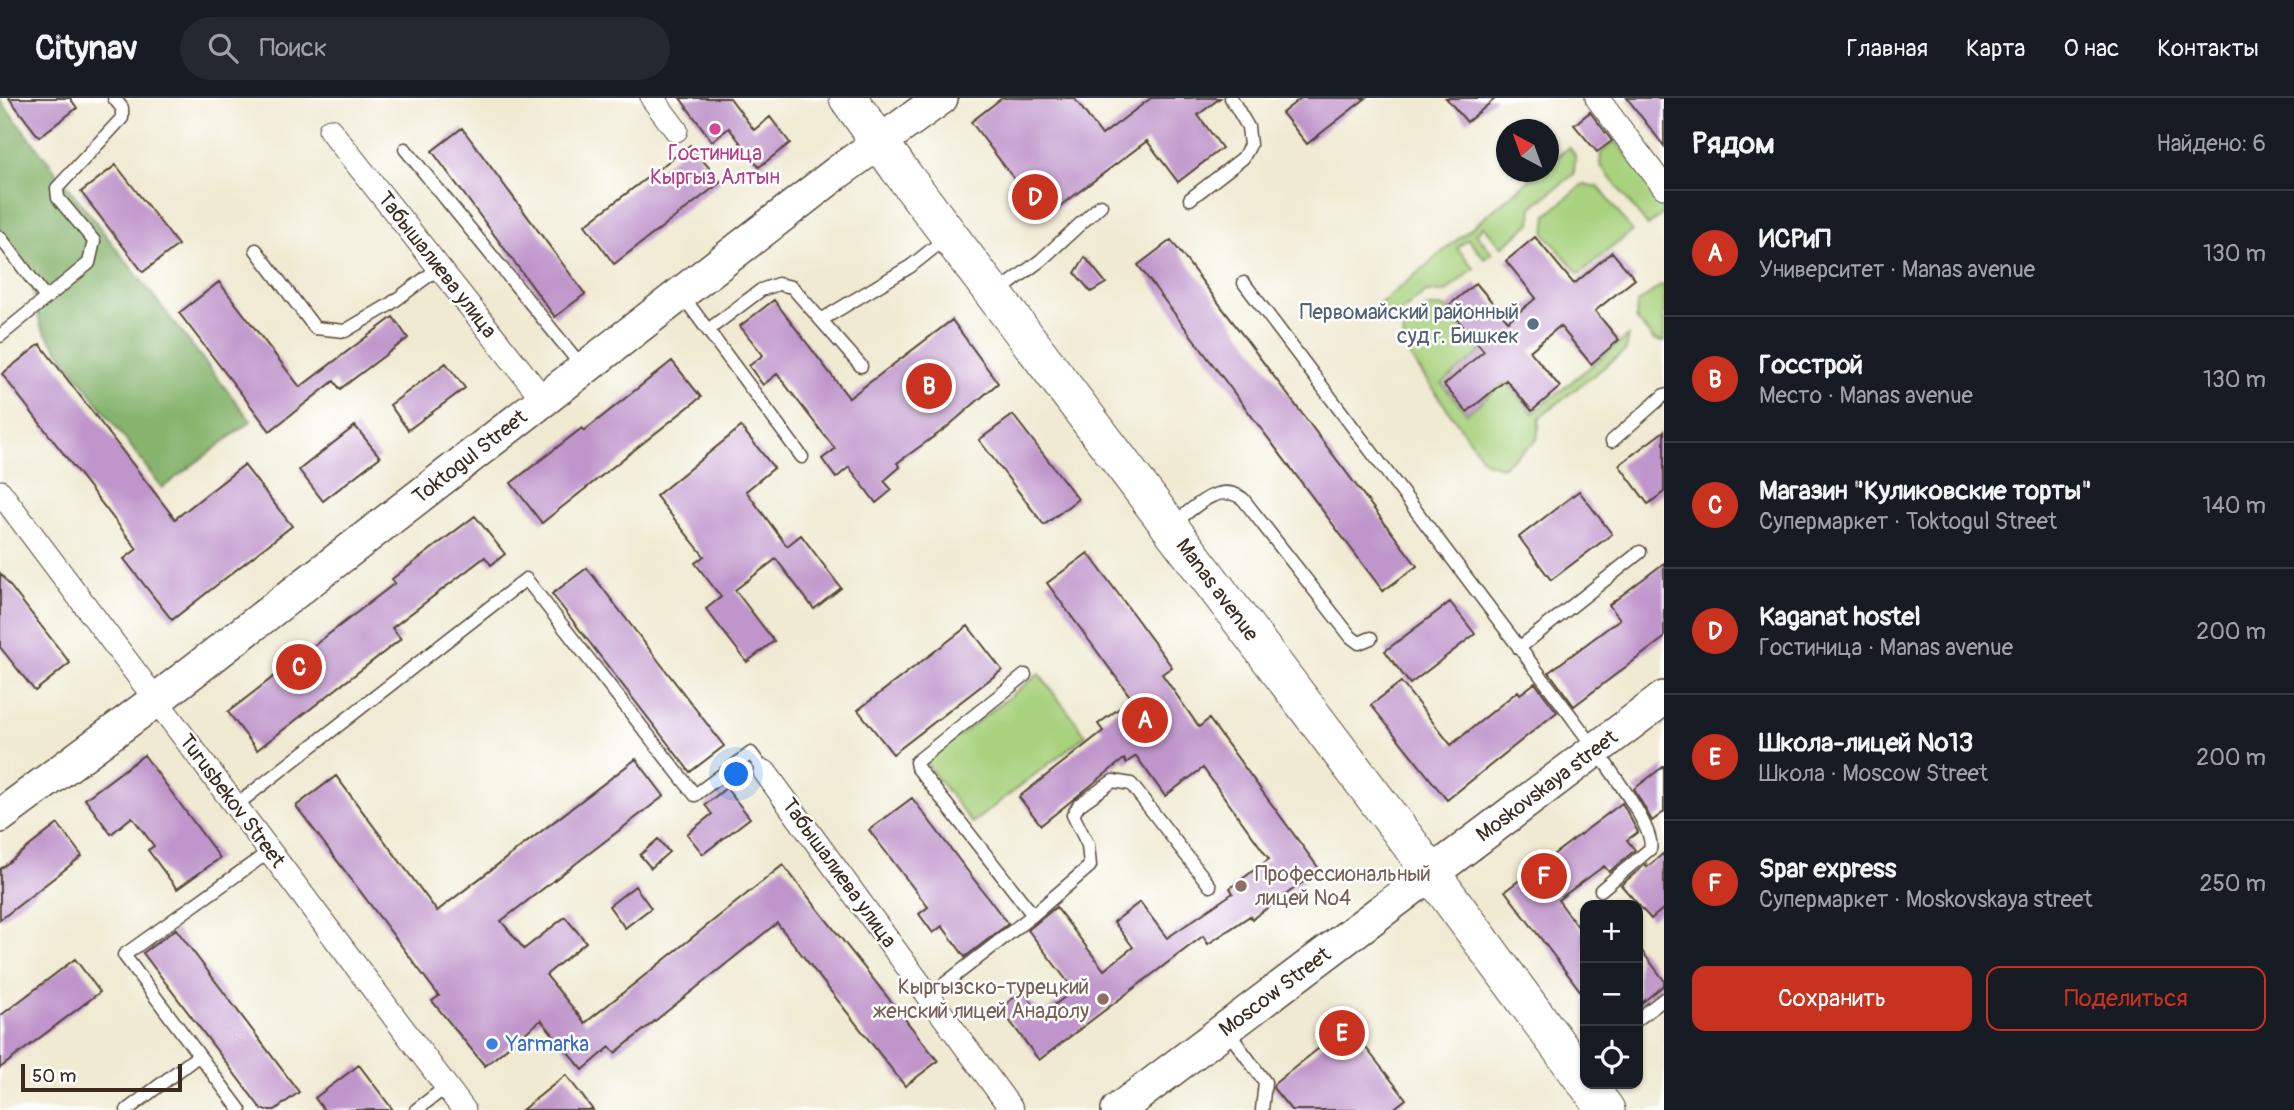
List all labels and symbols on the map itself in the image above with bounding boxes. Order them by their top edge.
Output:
north arrow [1496,119,1559,182]
marker: Гостиница Кыргыз Алтын [707,121,723,137]
place label: Гостиница Кыргыз Алтын [650,140,780,191]
pin: D [1012,171,1058,223]
street label: Табышалиева улица [371,186,503,344]
place label: Первомайский районный суд г. Бишкек [1300,299,1519,350]
marker: Первомайский районный суд г. Бишкек [1525,316,1541,332]
pin: B [906,360,952,412]
street label: Toktogul Street [407,404,533,510]
street label: Manas avenue [1170,533,1265,647]
pin: C [276,641,322,693]
pin: A [1122,694,1168,746]
street label: Moskovskaya street [1471,724,1624,848]
street label: Turusbekov Street [173,729,291,874]
your location [719,757,753,791]
street label: Табышалиева улица [776,793,902,953]
pin: F [1521,850,1567,902]
place label: Профессиональный лицей №4 [1255,861,1431,912]
marker: Профессиональный лицей №4 [1233,878,1249,894]
street label: Moscow Street [1214,941,1337,1043]
place label: Кыргызско-турецкий женский лицей Анадолу [873,974,1089,1025]
marker: Кыргызско-турецкий женский лицей Анадолу [1095,991,1111,1007]
pin: E [1319,1007,1365,1059]
place label: Yarmarka [505,1031,589,1058]
marker: Yarmarka [484,1036,500,1052]
scale bar [21,1061,182,1093]

